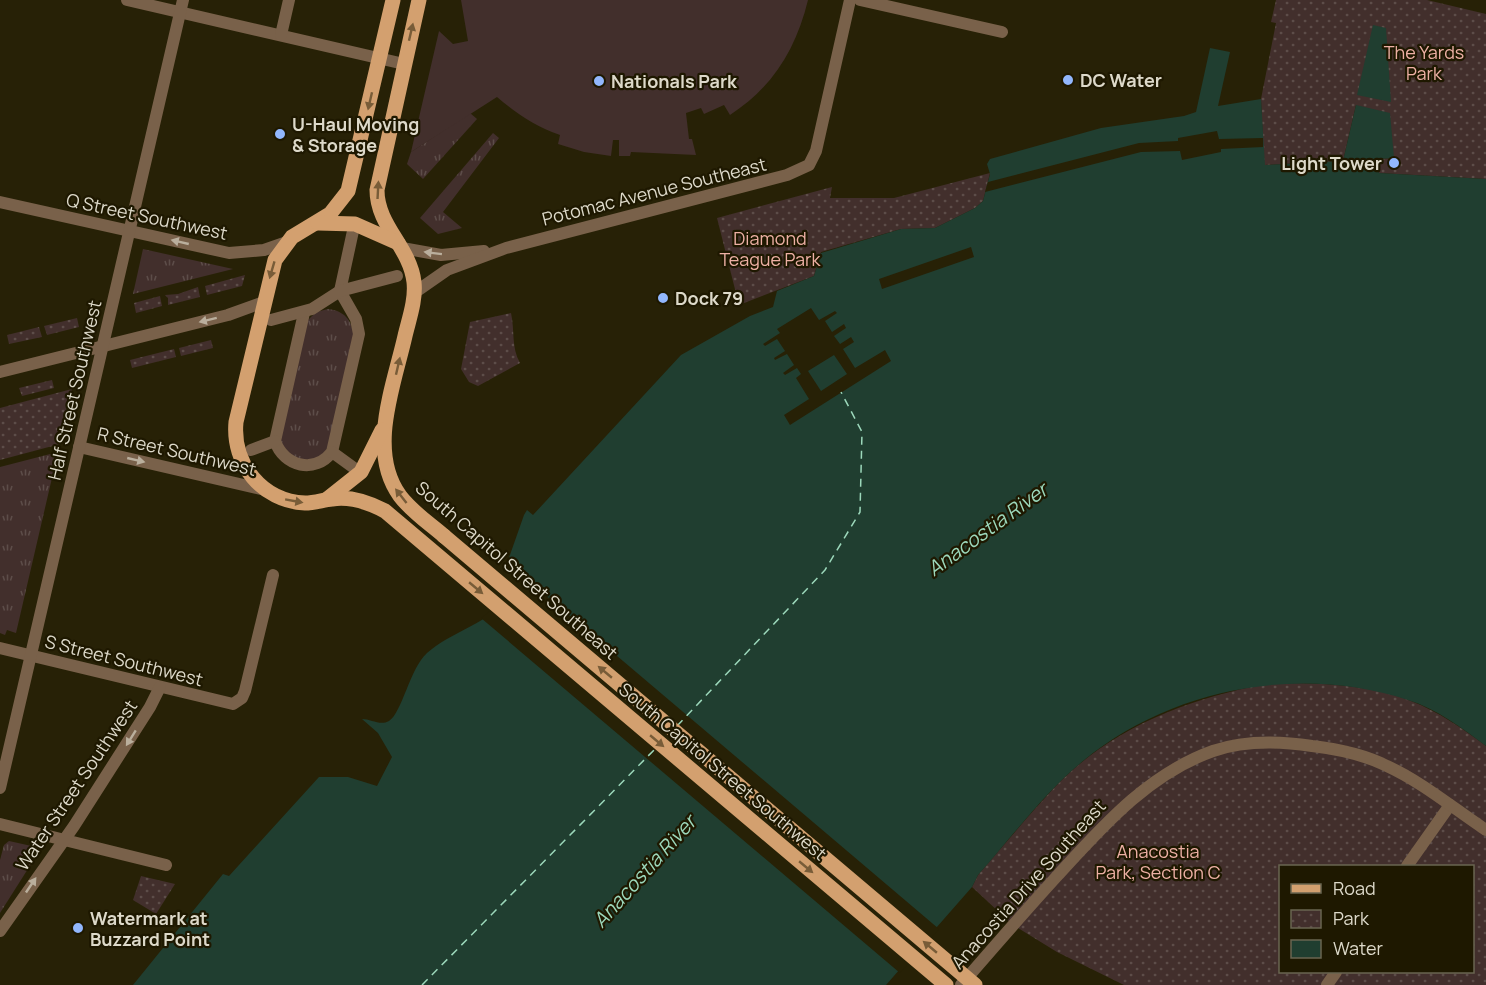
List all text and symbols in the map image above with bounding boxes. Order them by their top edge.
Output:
one-way arrow [407,23,417,41]
park label: The Yards Park [1384,40,1464,85]
place label: DC Water [1080,68,1162,92]
place label: Nationals Park [611,69,738,93]
marker: DC Water [1061,73,1075,87]
marker: Nationals Park [592,74,606,88]
one-way arrow [364,91,374,110]
place label: U-Haul Moving & Storage [292,112,419,157]
marker: U-Haul Moving & Storage [273,127,287,141]
street label: Potomac Avenue Southeast [539,151,769,231]
place label: Light Tower [1281,151,1382,175]
marker: Light Tower [1387,156,1401,170]
one-way arrow [373,180,382,199]
street label: Q Street Southwest [64,187,230,245]
park label: Diamond Teague Park [720,226,822,271]
one-way arrow [170,236,189,246]
one-way arrow [423,249,442,258]
one-way arrow [267,262,276,280]
place label: Dock 79 [675,286,743,310]
marker: Dock 79 [656,291,670,305]
street label: Half Street Southwest [42,298,106,482]
one-way arrow [199,316,217,326]
one-way arrow [394,357,404,375]
street label: R Street Southwest [95,421,259,481]
one-way arrow [127,455,146,465]
street label: South Capitol Street Southeast [411,475,623,665]
water label: Anacostia River [921,475,1055,582]
one-way arrow [396,489,408,504]
one-way arrow [285,497,304,506]
one-way arrow [468,582,484,595]
street label: S Street Southwest [42,629,206,691]
one-way arrow [598,666,613,679]
street label: South Capitol Street Southwest [614,677,832,865]
street label: Water Street Southwest [10,695,142,875]
one-way arrow [126,730,137,746]
one-way arrow [649,735,665,748]
street label: Anacostia Drive Southeast [946,794,1110,974]
water label: Anacostia River [586,807,704,933]
park label: Anacostia Park, Section C [1095,839,1221,884]
one-way arrow [798,860,813,873]
legend [1279,865,1474,973]
text: Road [1333,876,1376,900]
one-way arrow [25,877,37,893]
place label: Watermark at Buzzard Point [90,906,210,951]
text: Park [1333,906,1370,930]
marker: Watermark at Buzzard Point [71,921,85,935]
text: Water [1333,936,1383,960]
one-way arrow [923,941,938,954]

